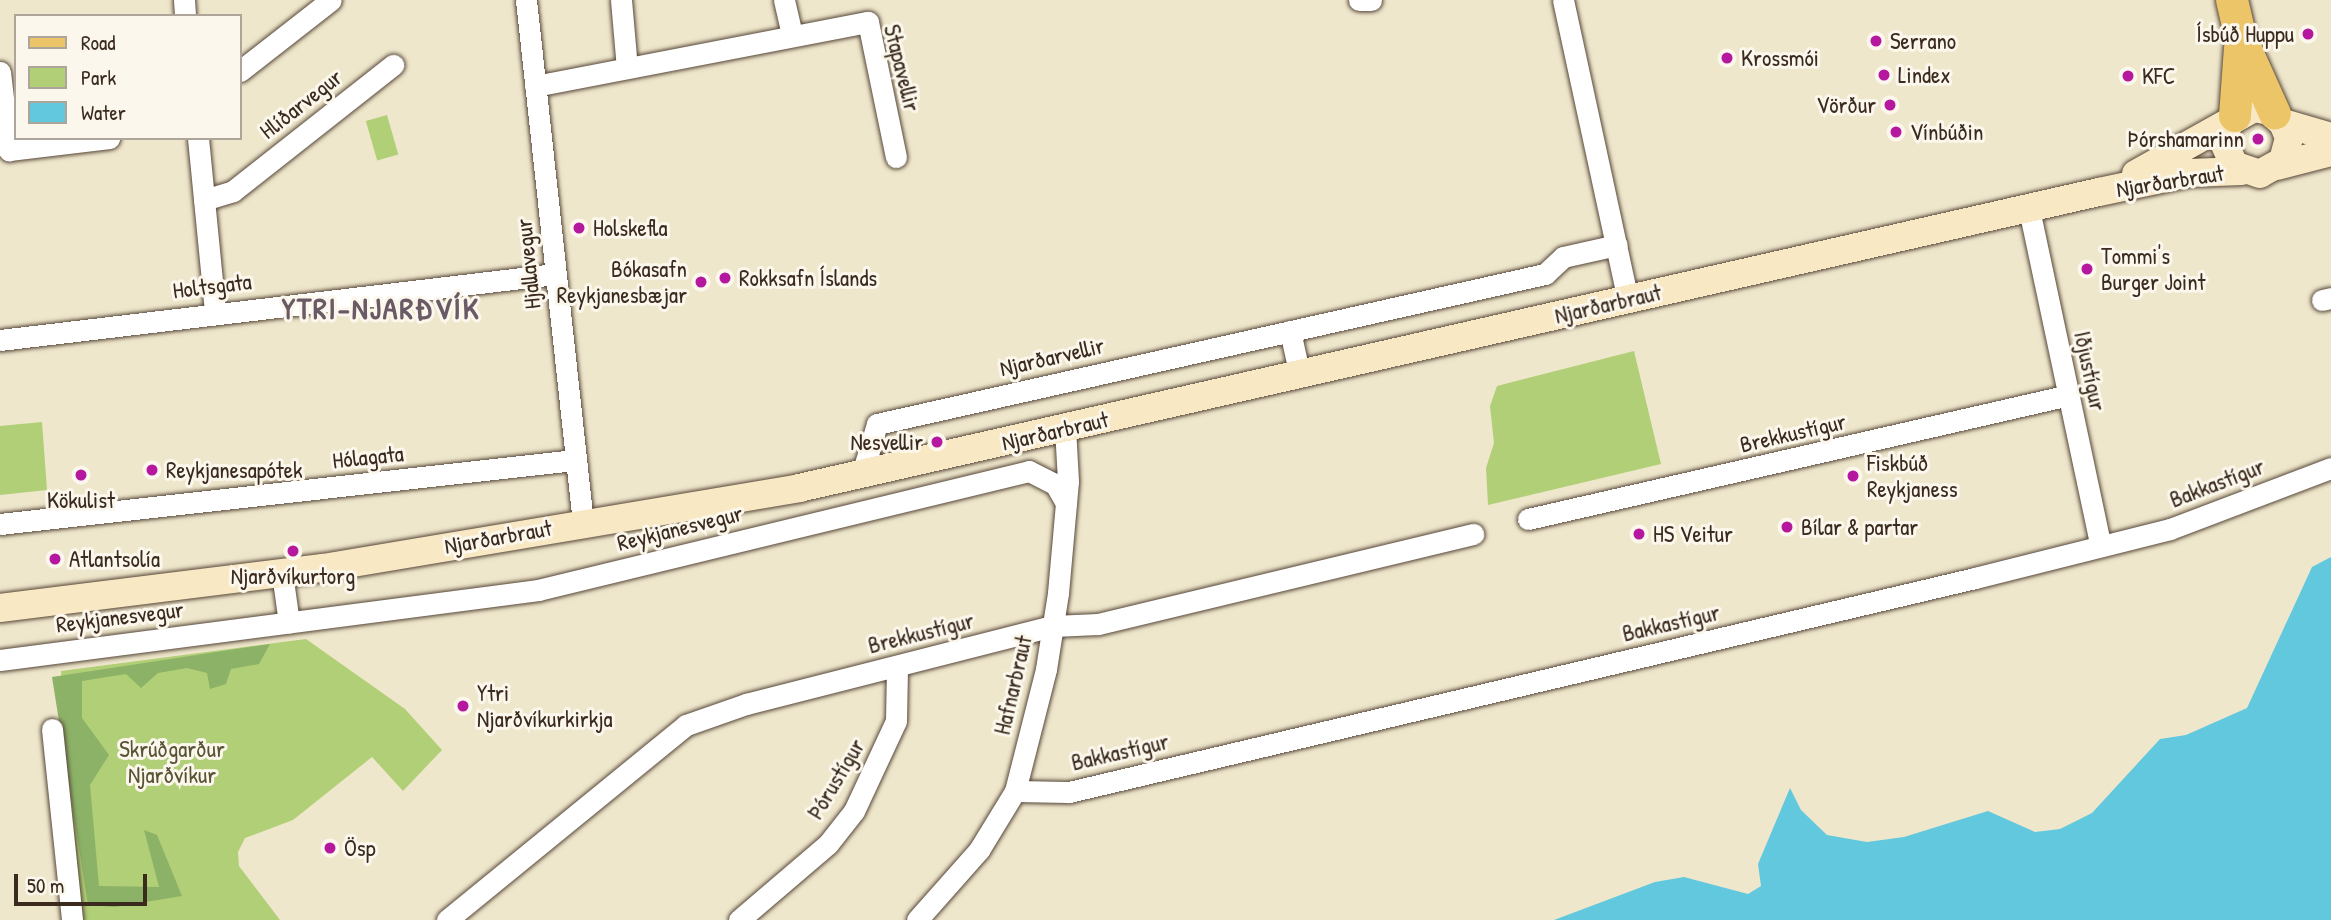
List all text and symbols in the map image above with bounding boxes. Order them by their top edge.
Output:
legend [14,14,242,140]
place label: Ísbúð Huppu [2196,20,2294,48]
street label: Stapavellir [878,22,926,114]
marker: Ísbúð Huppu [2300,26,2316,42]
place label: Serrano [1890,27,1956,55]
text: Road [81,28,115,57]
marker: Serrano [1868,33,1884,49]
place label: Krossmói [1741,44,1819,72]
marker: Krossmói [1719,50,1735,66]
place label: Lindex [1898,61,1951,89]
place label: KFC [2142,62,2175,90]
text: Park [81,63,116,92]
street label: Hlíðarvegur [254,63,348,145]
marker: Lindex [1876,67,1892,83]
marker: KFC [2120,68,2136,84]
place label: Vörður [1816,91,1876,119]
marker: Vörður [1882,97,1898,113]
text: Water [81,98,126,127]
place label: Vínbúðin [1910,118,1983,146]
marker: Vínbúðin [1888,124,1904,140]
place label: Þórshamarinn [2128,125,2244,153]
marker: Þórshamarinn [2250,131,2266,147]
street label: Njarðarbraut [2114,159,2226,203]
place label: Holskefla [593,214,667,242]
street label: Hjallavegur [510,217,546,311]
marker: Holskefla [571,220,587,236]
place label: Tommi's Burger Joint [2101,242,2205,296]
place label: Bókasafn Reykjanesbæjar [557,255,687,309]
marker: Tommi's Burger Joint [2079,261,2095,277]
place label: Rokksafn Íslands [739,264,877,292]
street label: Holtsgata [171,267,253,305]
marker: Rokksafn Íslands [717,270,733,286]
marker: Bókasafn Reykjanesbæjar [693,274,709,290]
street label: Njarðarbraut [1552,278,1664,330]
district label: YTRI-NJARÐVÍK [283,290,479,326]
street label: Iðjustígur [2068,329,2112,413]
street label: Njarðarvellir [997,332,1107,382]
street label: Njarðarbraut [999,405,1111,457]
street label: Brekkustígur [1737,407,1849,459]
place label: Nesvellir [850,428,923,456]
marker: Nesvellir [929,434,945,450]
street label: Hólagata [331,440,405,474]
place label: Fiskbúð Reykjaness [1867,449,1958,503]
street label: Bakkastígur [2166,452,2268,514]
place label: Reykjanesapótek [166,456,302,484]
marker: Reykjanesapótek [144,462,160,478]
marker: Kökulist [73,467,89,483]
marker: Fiskbúð Reykjaness [1845,468,1861,484]
place label: Kökulist [47,486,115,514]
street label: Reykjanesvegur [614,499,746,557]
place label: Bílar & partar [1801,513,1918,541]
street label: Njarðarbraut [442,514,554,560]
marker: Bílar & partar [1779,519,1795,535]
place label: HS Veitur [1653,520,1733,548]
marker: HS Veitur [1631,526,1647,542]
marker: Njarðvíkurtorg [285,543,301,559]
place label: Atlantsolía [69,545,160,573]
marker: Atlantsolía [47,551,63,567]
place label: Njarðvíkurtorg [231,562,355,590]
street label: Reykjanesvegur [55,595,185,639]
street label: Bakkastígur [1620,598,1722,648]
street label: Brekkustígur [865,607,977,659]
street label: Hafnarbraut [988,633,1038,737]
place label: Ytri Njarðvíkurkirkja [477,679,613,733]
marker: Ytri Njarðvíkurkirkja [455,698,471,714]
street label: Bakkastígur [1069,727,1171,777]
street label: Þórustígur [801,734,871,824]
park label: Skrúðgarður Njarðvíkur [119,735,225,789]
place label: Ösp [344,834,375,862]
marker: Ösp [322,840,338,856]
scale bar [18,860,150,904]
text: 50 m [27,871,64,900]

